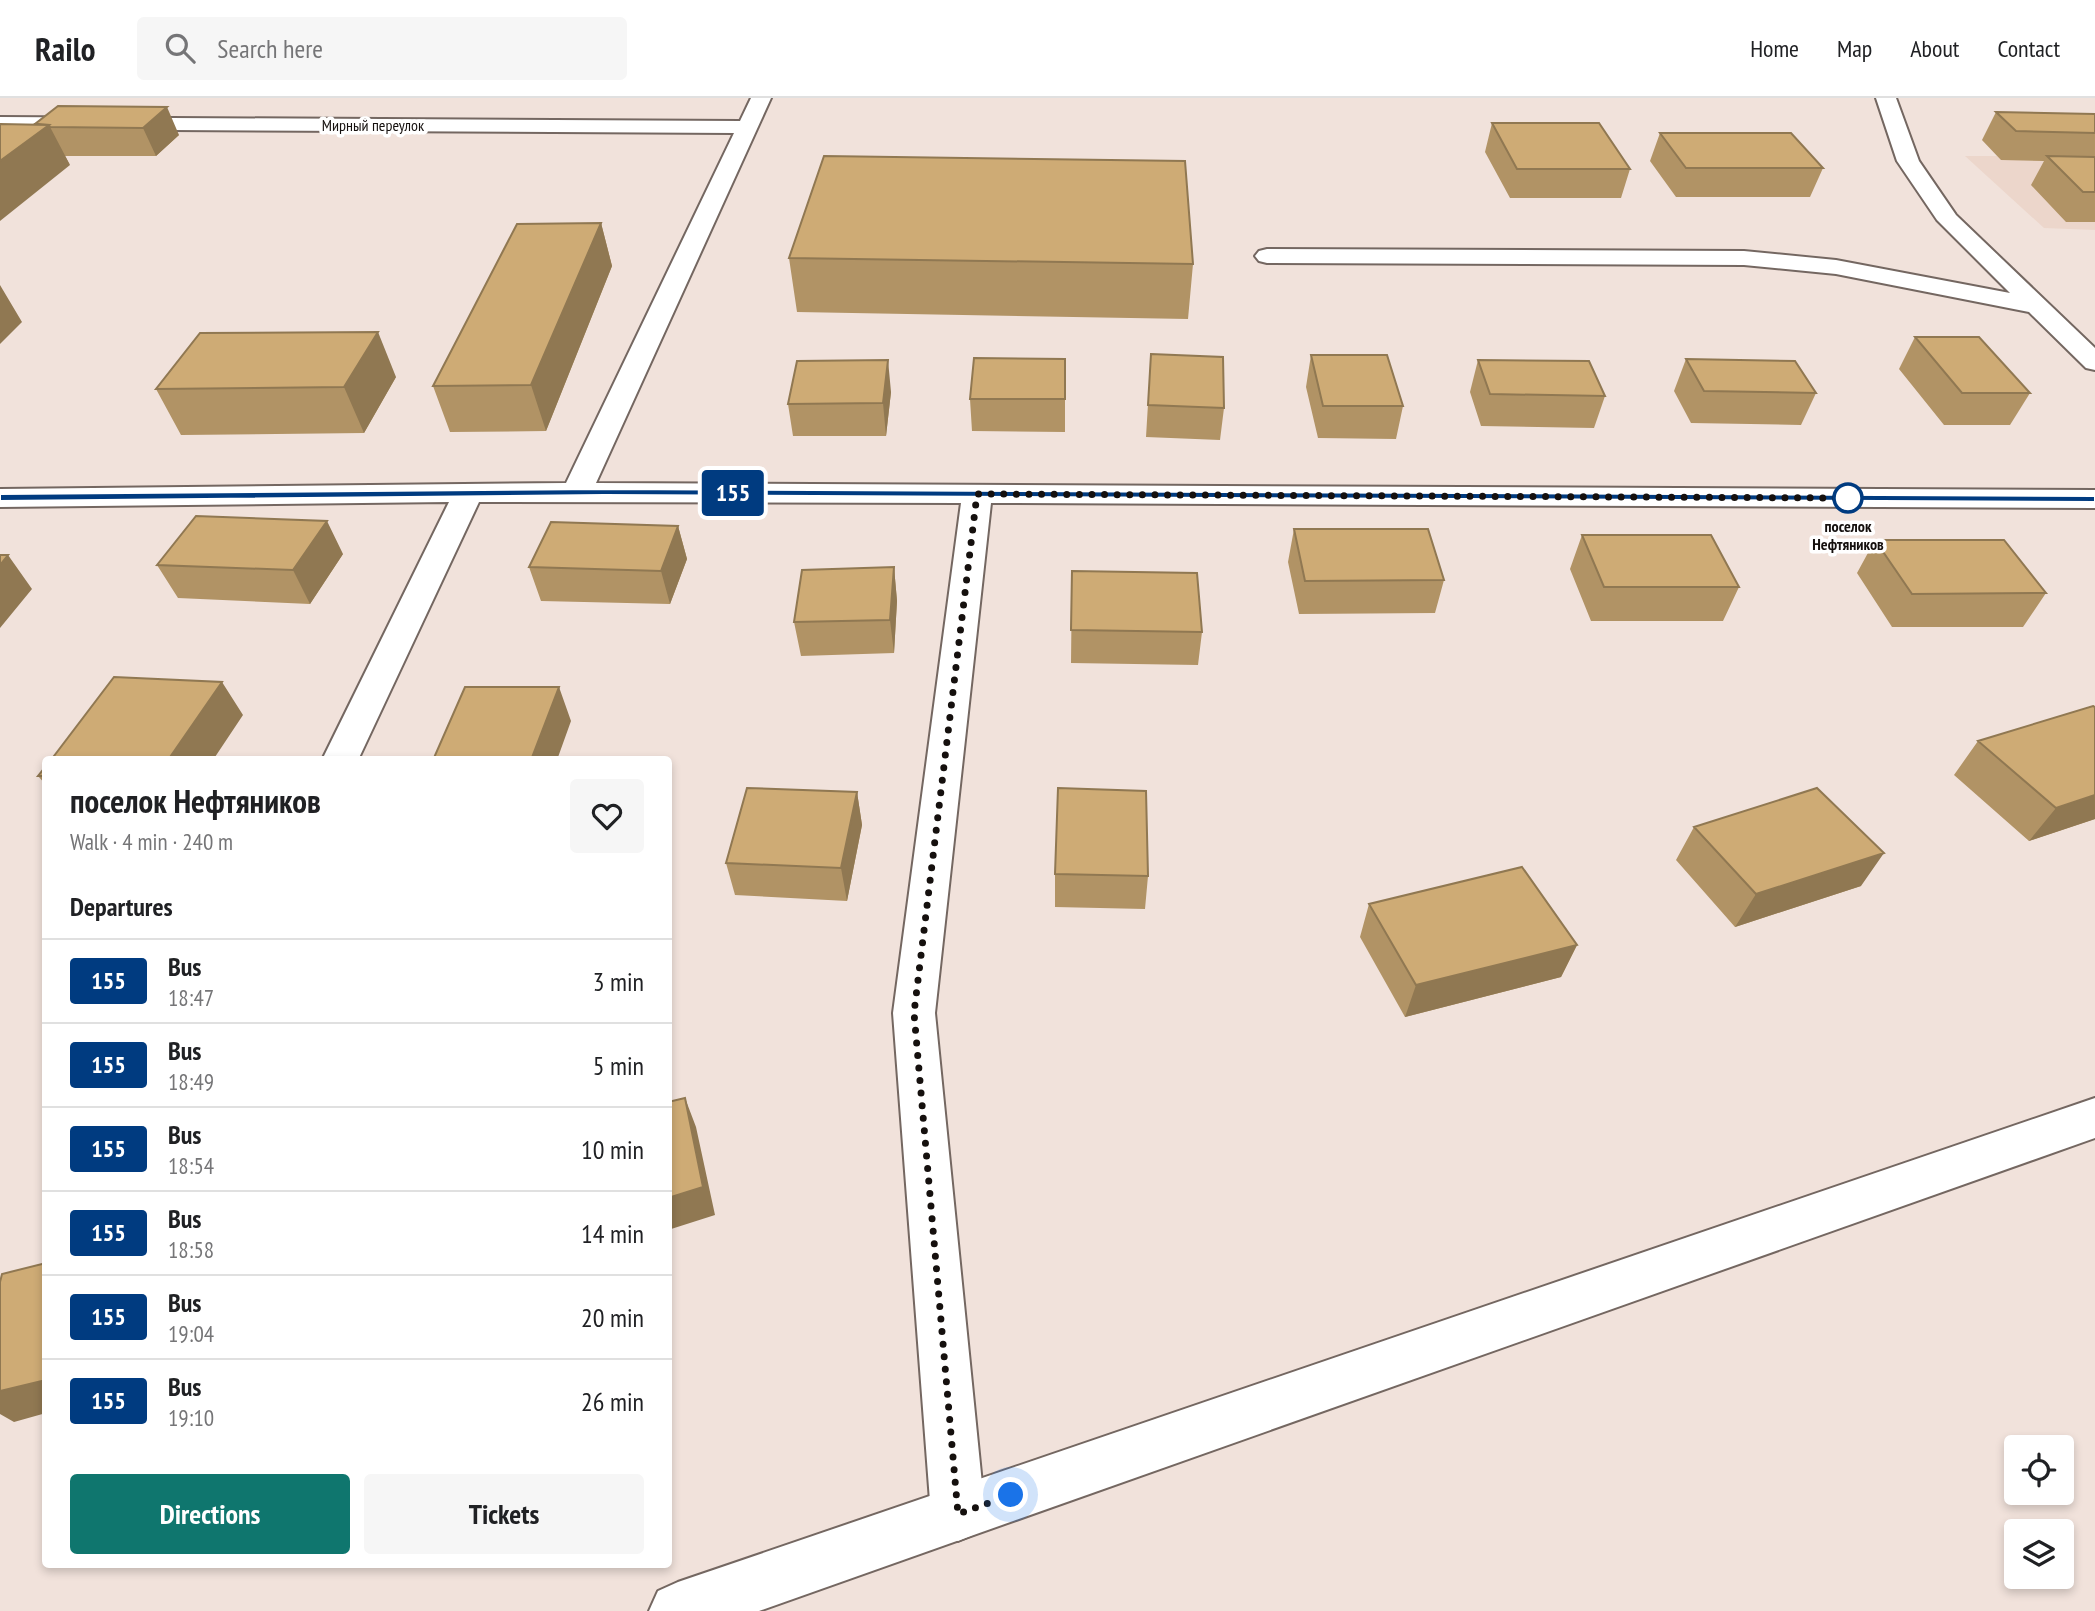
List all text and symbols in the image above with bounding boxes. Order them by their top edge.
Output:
search box [137,17,627,80]
text: Railo [35,27,95,70]
icon: search [161,29,199,67]
text: Search here [217,32,323,65]
text: Home [1750,33,1799,64]
text: Map [1837,33,1872,64]
text: About [1910,33,1959,64]
text: Contact [1997,33,2060,64]
street label: Мирный переулок [322,115,425,135]
line badge: 155 [693,470,773,516]
text: 155 [716,477,750,508]
marker: поселок Нефтяников [1833,483,1863,513]
place label: поселок Нефтяников [1812,516,1884,554]
text: поселок Нефтяников [70,779,321,822]
button: heart [570,779,644,853]
text: Walk · 4 min · 240 m [70,827,233,856]
text: Departures [70,890,173,923]
text: Bus [168,950,201,983]
text: 155 [91,965,126,996]
text: 3 min [593,965,644,998]
text: 18:47 [168,983,214,1012]
text: Bus [168,1034,201,1067]
text: 155 [91,1049,126,1080]
text: 5 min [593,1049,644,1082]
text: 18:49 [168,1067,214,1096]
text: Bus [168,1118,201,1151]
text: 155 [91,1133,126,1164]
text: 10 min [581,1133,644,1166]
text: 18:54 [168,1151,214,1180]
text: Bus [168,1202,201,1235]
text: 155 [91,1217,126,1248]
text: 14 min [581,1217,644,1250]
text: 18:58 [168,1235,214,1264]
text: Bus [168,1286,201,1319]
text: 155 [91,1301,126,1332]
text: 20 min [581,1301,644,1334]
text: 19:04 [168,1319,214,1348]
text: Bus [168,1370,201,1403]
text: 155 [91,1385,126,1416]
text: 26 min [581,1385,644,1418]
text: 19:10 [168,1403,214,1432]
map controls [2004,1435,2074,1589]
button: locate [2004,1435,2074,1505]
button: Directions [70,1474,350,1554]
button: Tickets [364,1474,644,1554]
your location [993,1477,1028,1512]
button: layers [2004,1519,2074,1589]

